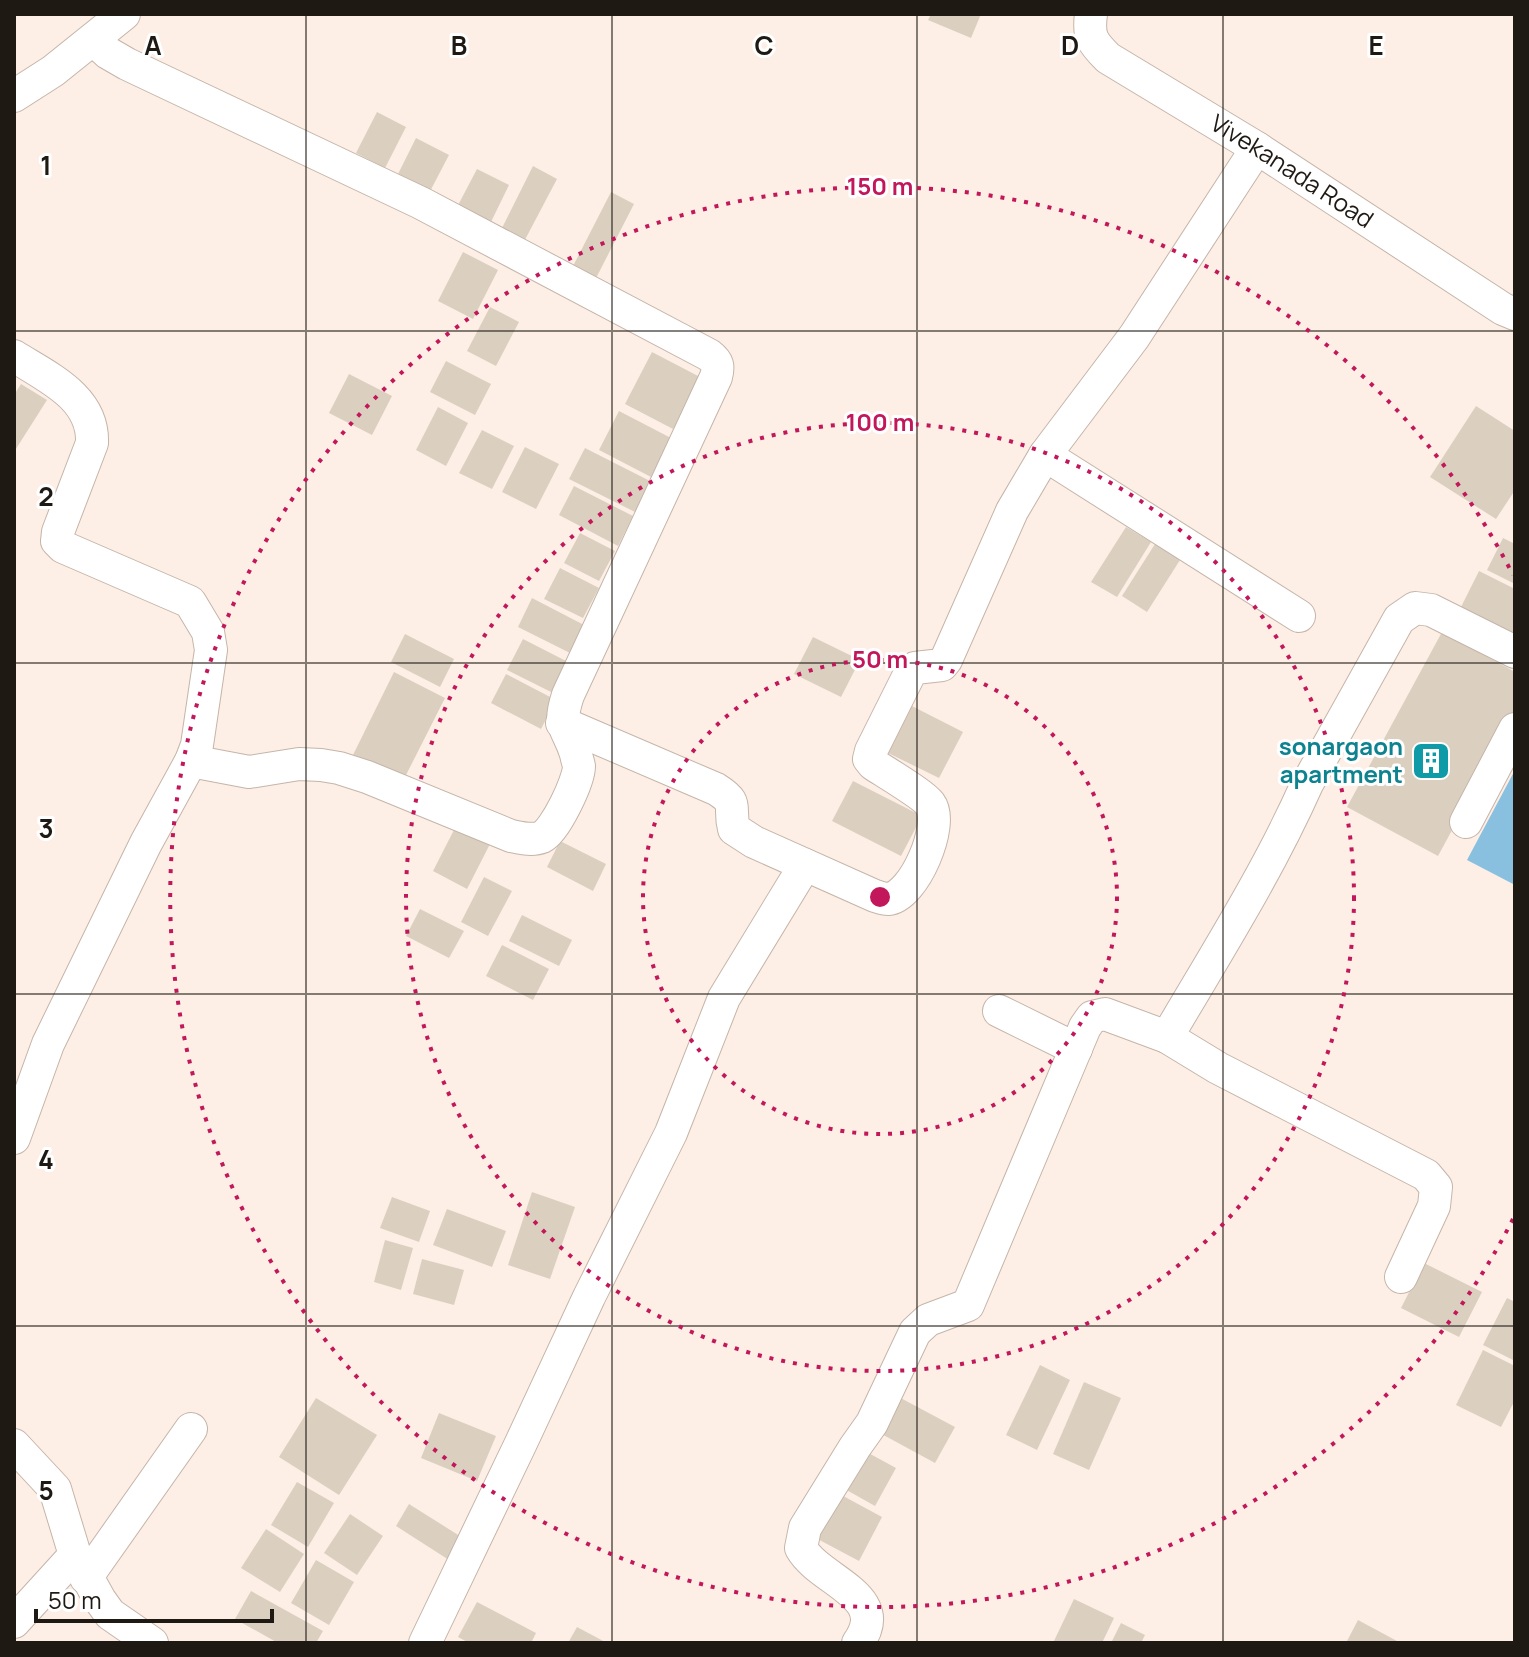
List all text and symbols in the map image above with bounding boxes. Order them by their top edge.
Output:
text: A [144,27,162,63]
text: B [451,27,467,63]
text: C [754,27,774,63]
text: D [1061,27,1079,63]
text: E [1368,27,1384,63]
street label: Vivekanada Road [1205,106,1380,235]
text: 1 [40,147,52,183]
text: 150 m [847,169,913,202]
text: 100 m [846,405,914,438]
text: 2 [38,478,54,514]
text: 50 m [852,642,908,675]
place label: sonargaon apartment [1279,729,1403,790]
building icon: sonargaon apartment [1410,740,1452,782]
text: 3 [38,810,54,846]
centre of rings [866,883,894,911]
text: 4 [38,1141,54,1177]
text: 5 [38,1472,54,1508]
scale bar [36,1573,272,1623]
text: 50 m [48,1583,102,1616]

